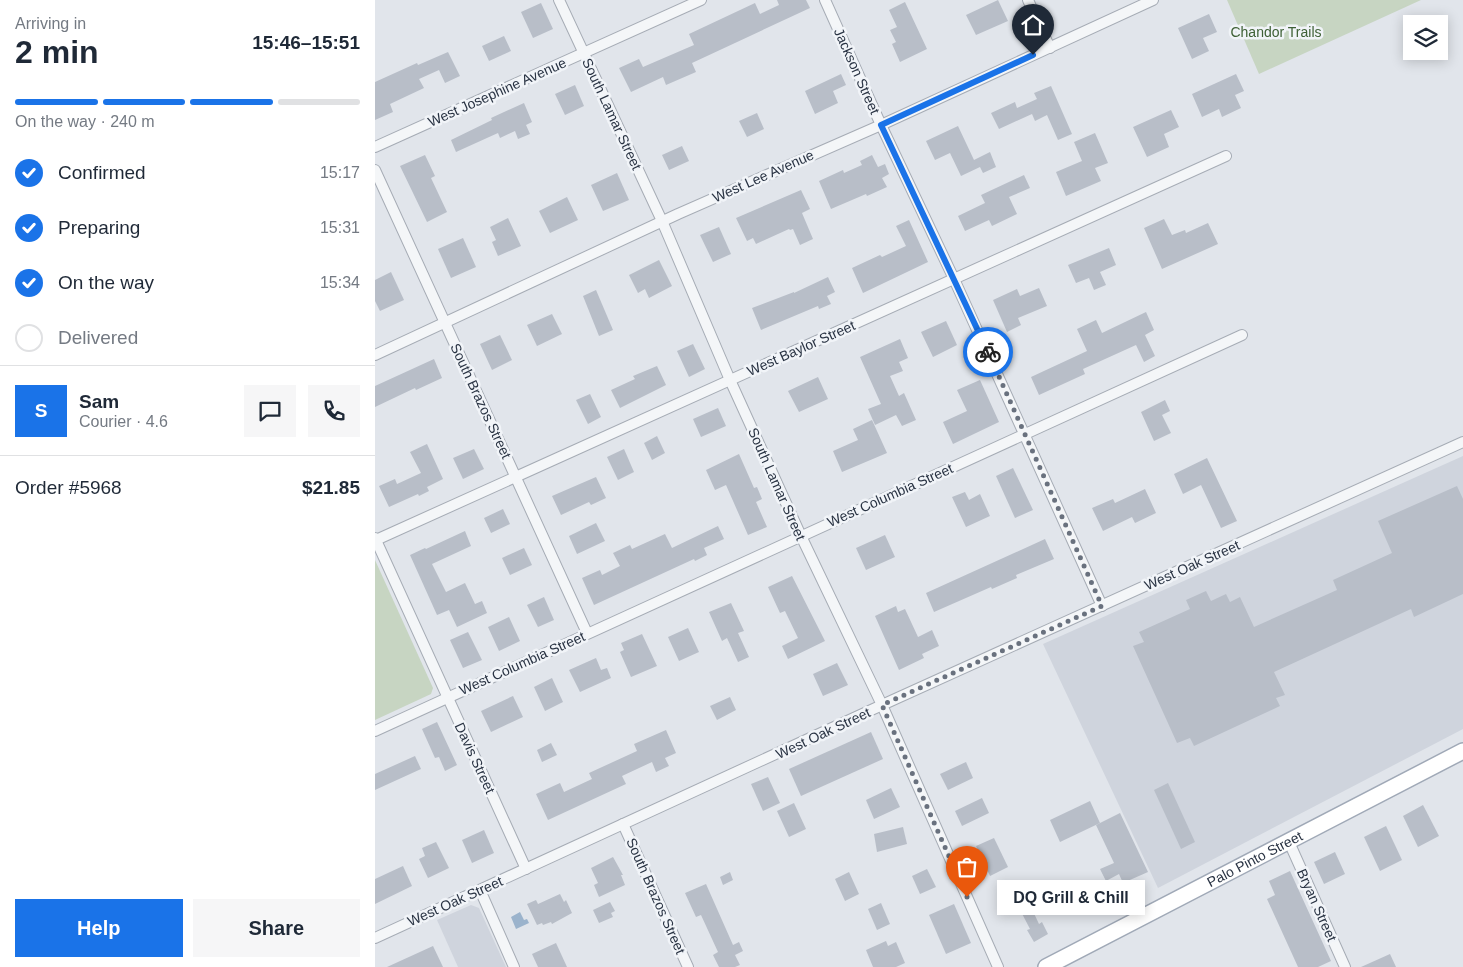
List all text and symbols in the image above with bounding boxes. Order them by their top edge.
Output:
pin [1012,4,1054,55]
icon: home [1019,11,1047,39]
text: Arriving in [15,15,86,32]
map controls [1403,15,1448,60]
button: layers [1403,15,1448,60]
park label: Chandor Trails [1230,24,1322,40]
street label: Jackson Street [831,25,883,117]
text: 15:46–15:51 [252,32,360,53]
text: 2 min [15,34,99,70]
street label: West Josephine Avenue [425,54,569,130]
street label: South Lamar Street [579,56,645,172]
text: On the way · 240 m [15,113,155,130]
street label: West Lee Avenue [710,146,816,206]
icon: check [15,159,43,187]
text: Confirmed [58,162,146,183]
text: 15:17 [320,164,360,181]
icon: check [15,214,43,242]
text: Preparing [58,217,140,238]
text: 15:31 [320,219,360,236]
icon: check [15,269,43,297]
text: On the way [58,272,154,293]
text: 15:34 [320,274,360,291]
street label: West Baylor Street [745,317,858,379]
text: Delivered [58,327,138,348]
courier [963,327,1013,377]
icon: bike [974,338,1002,366]
street label: South Brazos Street [447,341,515,461]
button: chat [244,385,296,437]
button: phone [308,385,360,437]
text: Sam [79,391,119,412]
text: S [35,400,47,421]
text: Courier · 4.6 [79,413,168,430]
street label: South Lamar Street [745,425,809,543]
street label: West Columbia Street [825,460,955,530]
text: Order #5968 [15,477,122,498]
text: $21.85 [302,477,360,498]
street label: West Oak Street [1142,537,1242,593]
street label: West Columbia Street [457,628,587,698]
street label: West Oak Street [773,704,873,762]
street label: Davis Street [452,720,498,796]
street label: Palo Pinto Street [1204,828,1305,890]
street label: South Brazos Street [623,836,689,957]
pin [946,846,988,897]
icon: bag [953,853,981,881]
street label: Bryan Street [1294,866,1340,944]
street label: West Oak Street [405,873,505,929]
callout: DQ Grill & Chill [997,880,1145,914]
text: DQ Grill & Chill [1013,889,1129,906]
button: Help [15,899,183,957]
button: Share [193,899,360,957]

